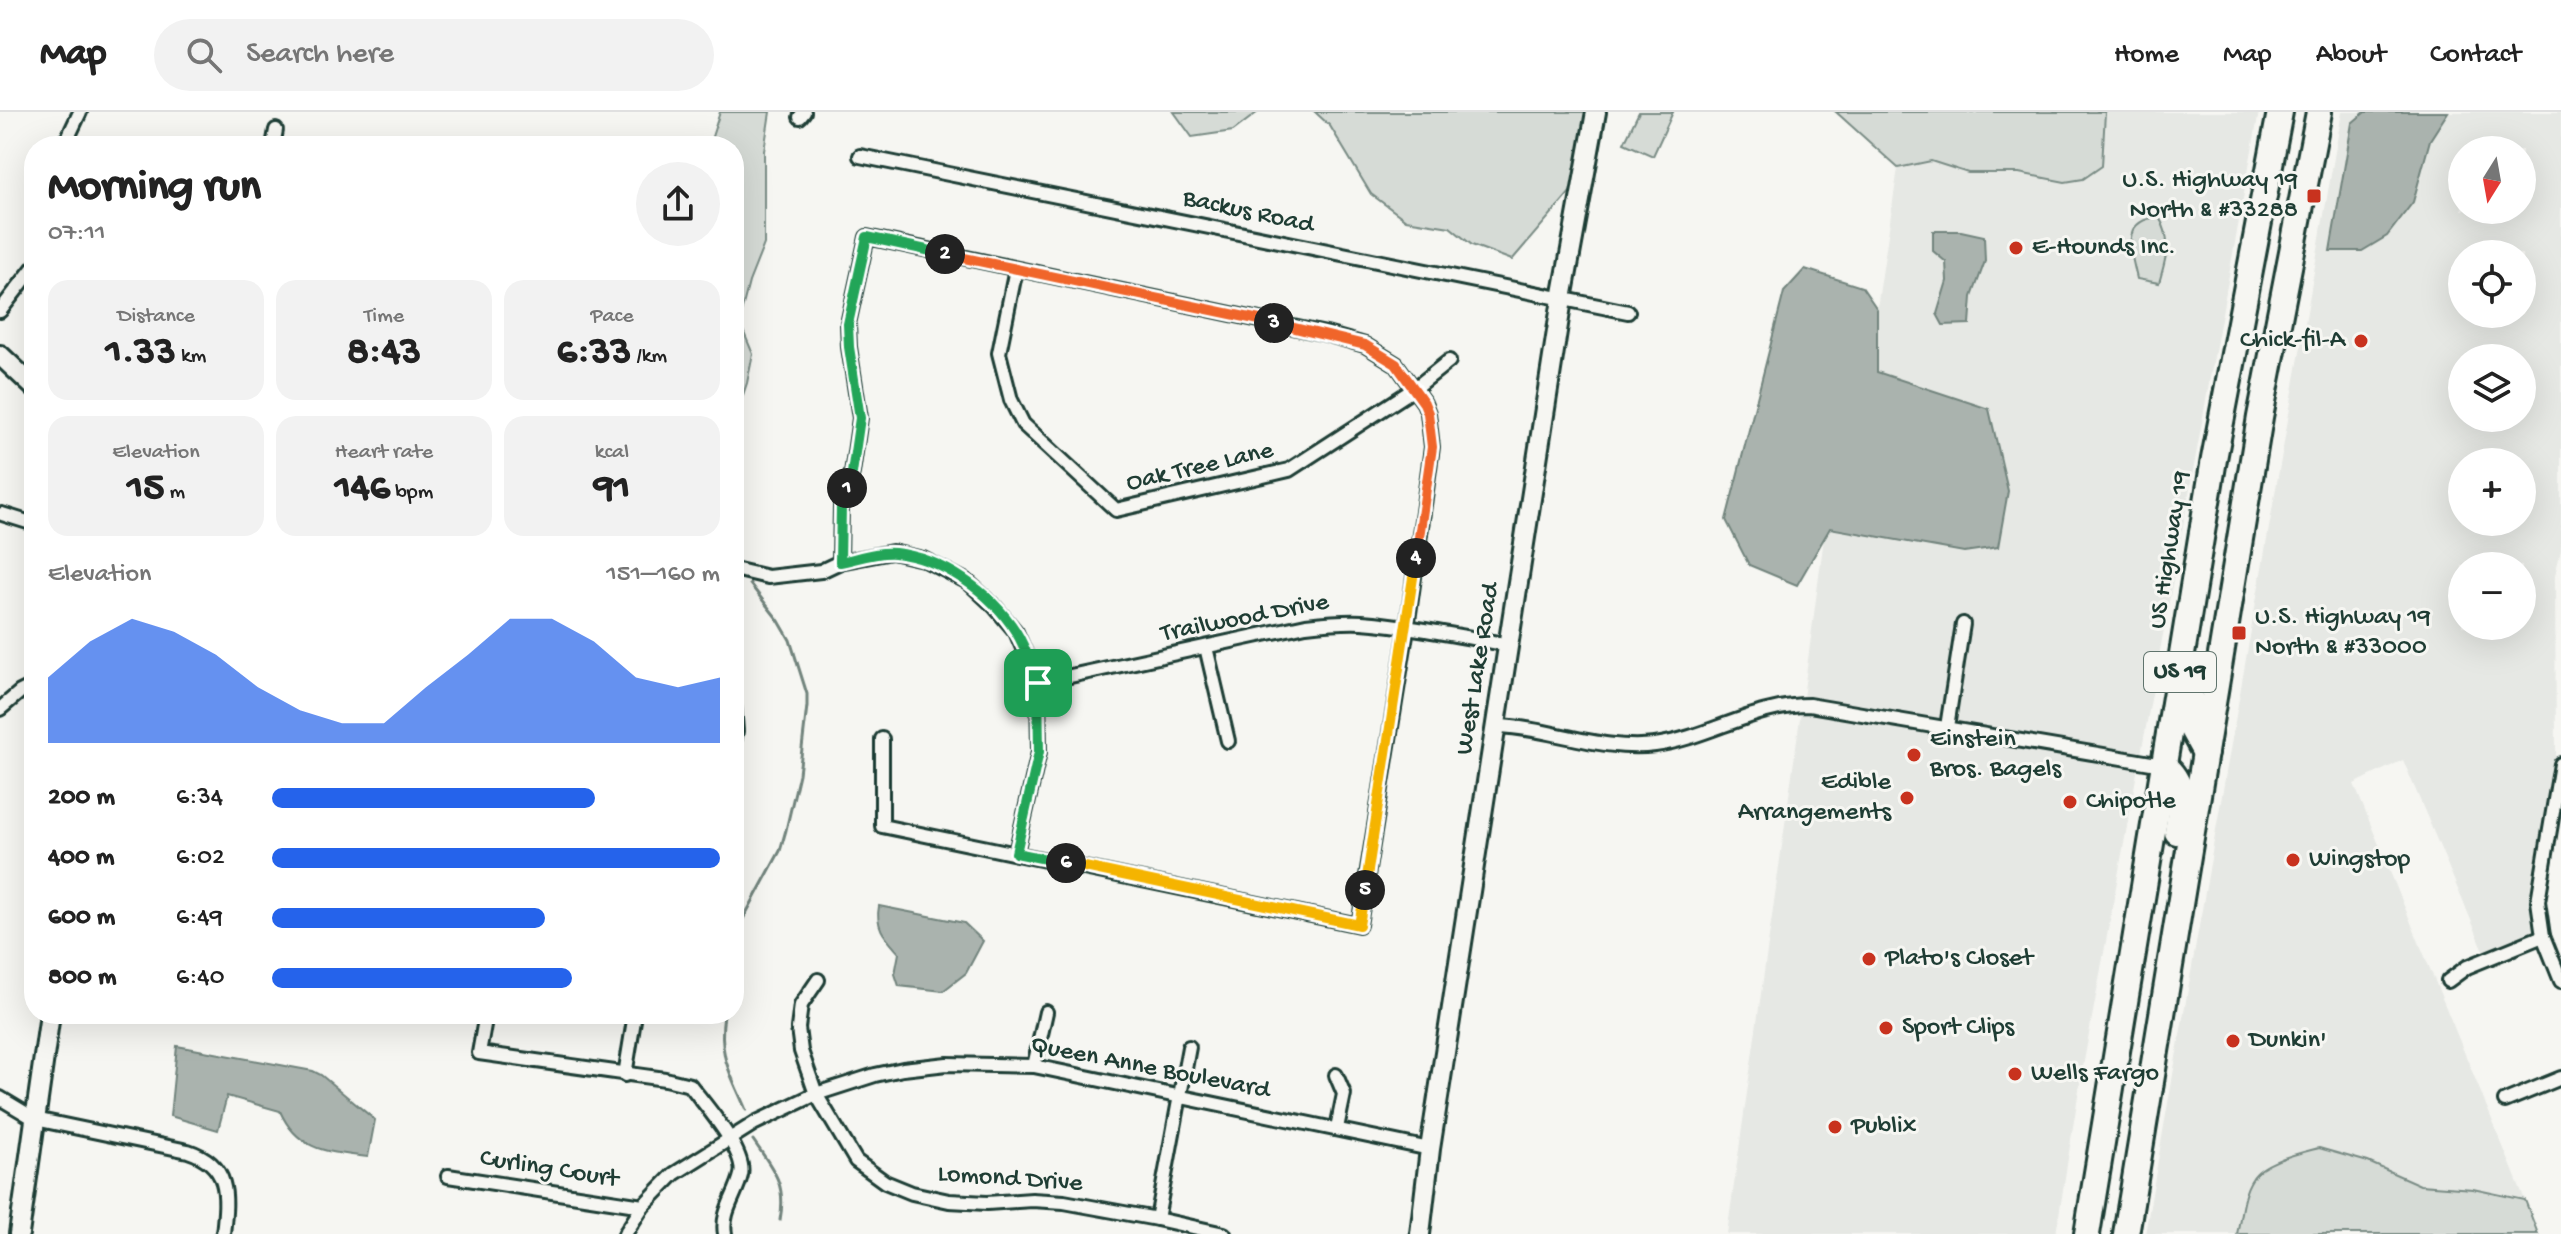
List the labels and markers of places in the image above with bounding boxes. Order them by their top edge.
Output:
place label: U.S. Highway 19 North & #33288 [2122,166,2298,227]
marker: U.S. Highway 19 North & #33288 [2305,187,2323,205]
place label: E-Hounds Inc. [2032,233,2176,264]
pin: 2 [925,234,965,274]
marker: E-Hounds Inc. [2007,239,2025,257]
pin: 3 [1254,303,1294,343]
place label: Chick-fil-A [2240,326,2347,357]
marker: Chick-fil-A [2352,332,2370,350]
pin: 1 [827,468,867,508]
pin: 4 [1396,538,1436,578]
place label: U.S. Highway 19 North & #33000 [2255,603,2431,664]
marker: U.S. Highway 19 North & #33000 [2230,624,2248,642]
pin [1004,649,1072,717]
place label: Einstein Bros. Bagels [1929,725,2063,786]
marker: Einstein Bros. Bagels [1905,746,1923,764]
place label: Edible Arrangements [1738,768,1892,829]
place label: Chipotle [2086,787,2176,818]
marker: Edible Arrangements [1898,789,1916,807]
marker: Chipotle [2061,793,2079,811]
pin: 6 [1046,843,1086,883]
place label: Wingstop [2309,845,2411,876]
marker: Wingstop [2284,851,2302,869]
pin: 5 [1345,870,1385,910]
place label: Plato's Closet [1884,944,2035,975]
marker: Plato's Closet [1860,950,1878,968]
place label: Sport Clips [1902,1013,2016,1044]
marker: Sport Clips [1877,1019,1895,1037]
place label: Dunkin' [2247,1026,2327,1057]
marker: Dunkin' [2224,1032,2242,1050]
place label: Wells Fargo [2031,1059,2159,1090]
marker: Wells Fargo [2006,1065,2024,1083]
place label: Publix [1850,1112,1917,1143]
marker: Publix [1826,1118,1844,1136]

